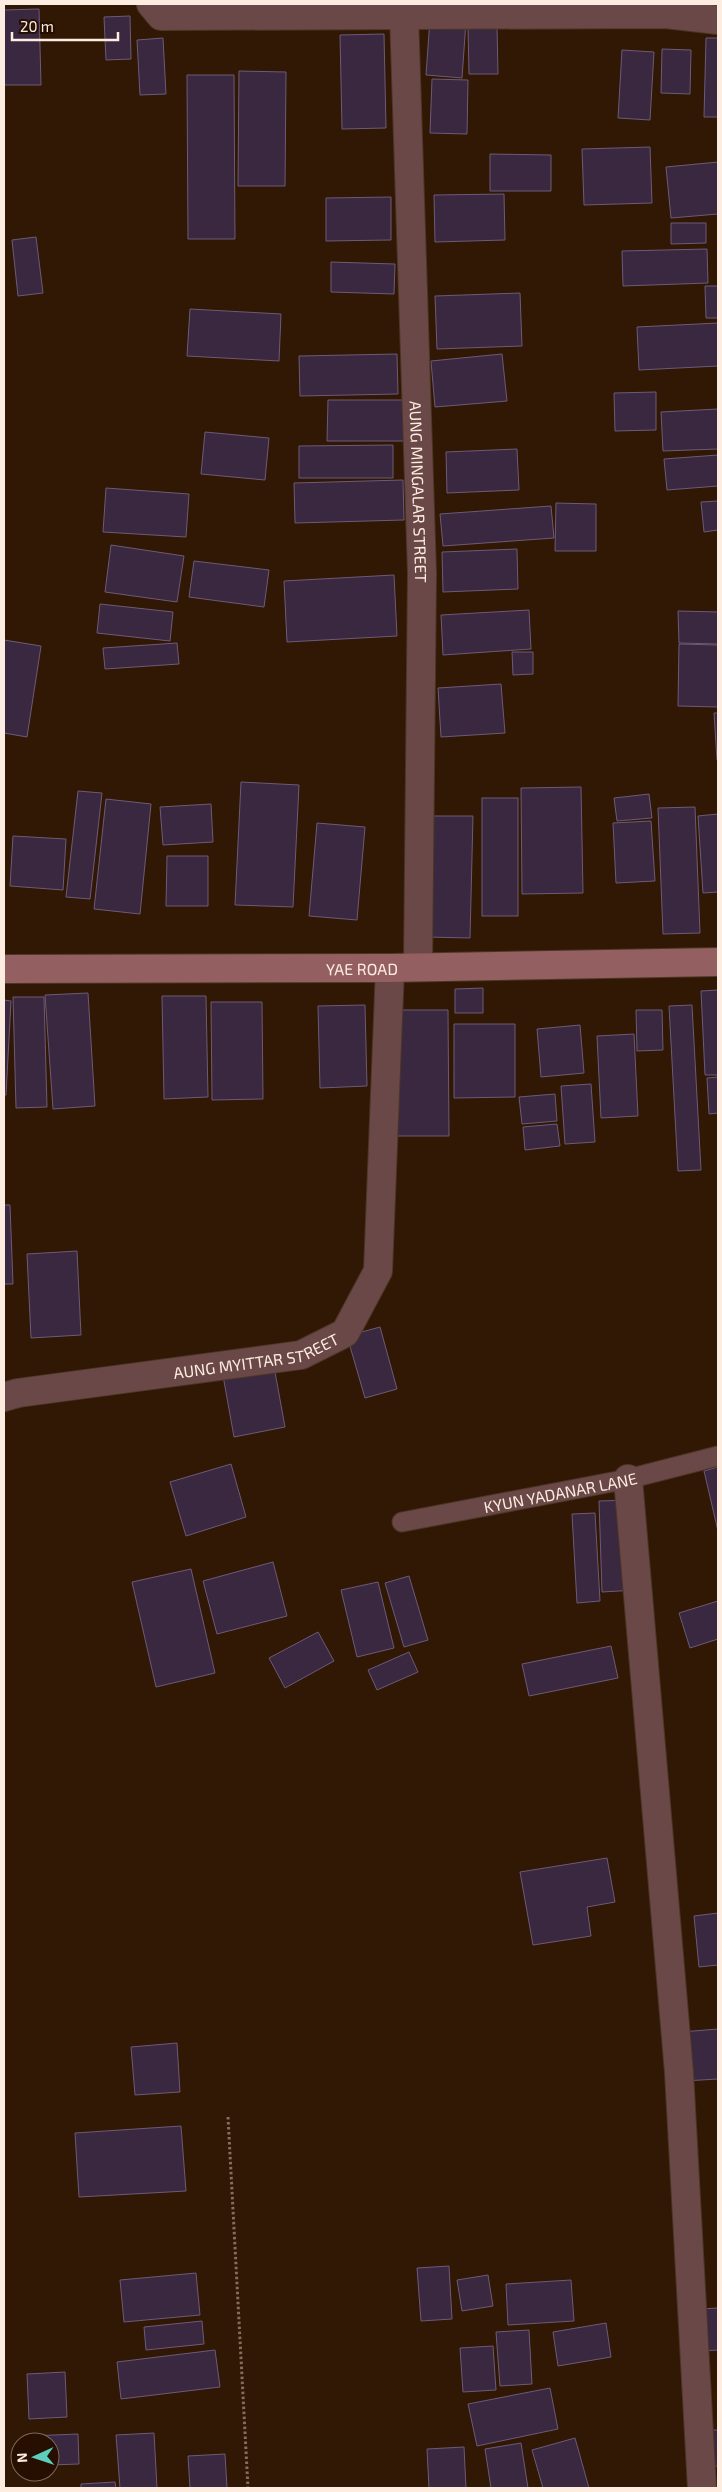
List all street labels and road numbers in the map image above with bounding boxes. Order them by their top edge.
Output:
street label: AUNG MINGALAR STREET [407,400,432,583]
street label: YAE ROAD [326,958,398,978]
street label: AUNG MYITTAR STREET [172,1328,341,1382]
street label: KYUN YADANAR LANE [482,1468,639,1516]

